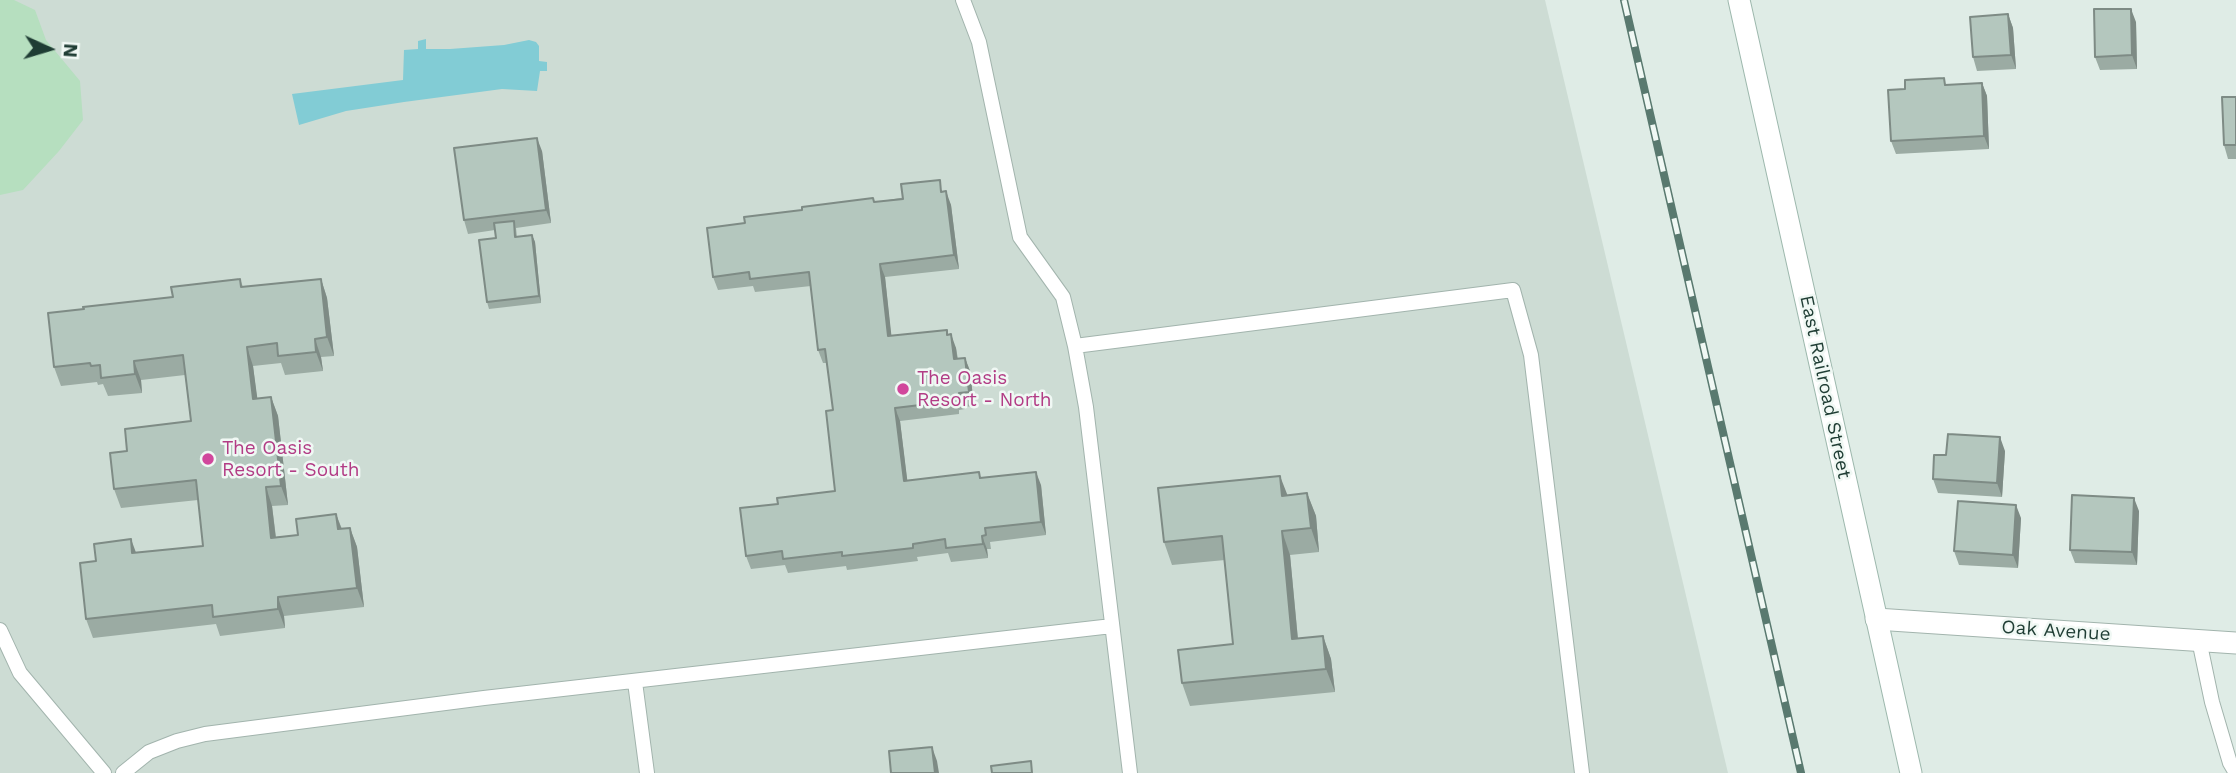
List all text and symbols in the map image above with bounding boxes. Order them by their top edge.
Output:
north arrow [14,14,84,84]
text: N [58,43,82,58]
street label: East Railroad Street [1794,293,1856,481]
place label: The Oasis Resort - North [917,367,1052,411]
marker: The Oasis Resort - North [895,381,911,397]
place label: The Oasis Resort - South [222,437,360,481]
marker: The Oasis Resort - South [200,451,216,467]
street label: Oak Avenue [2001,616,2111,646]

